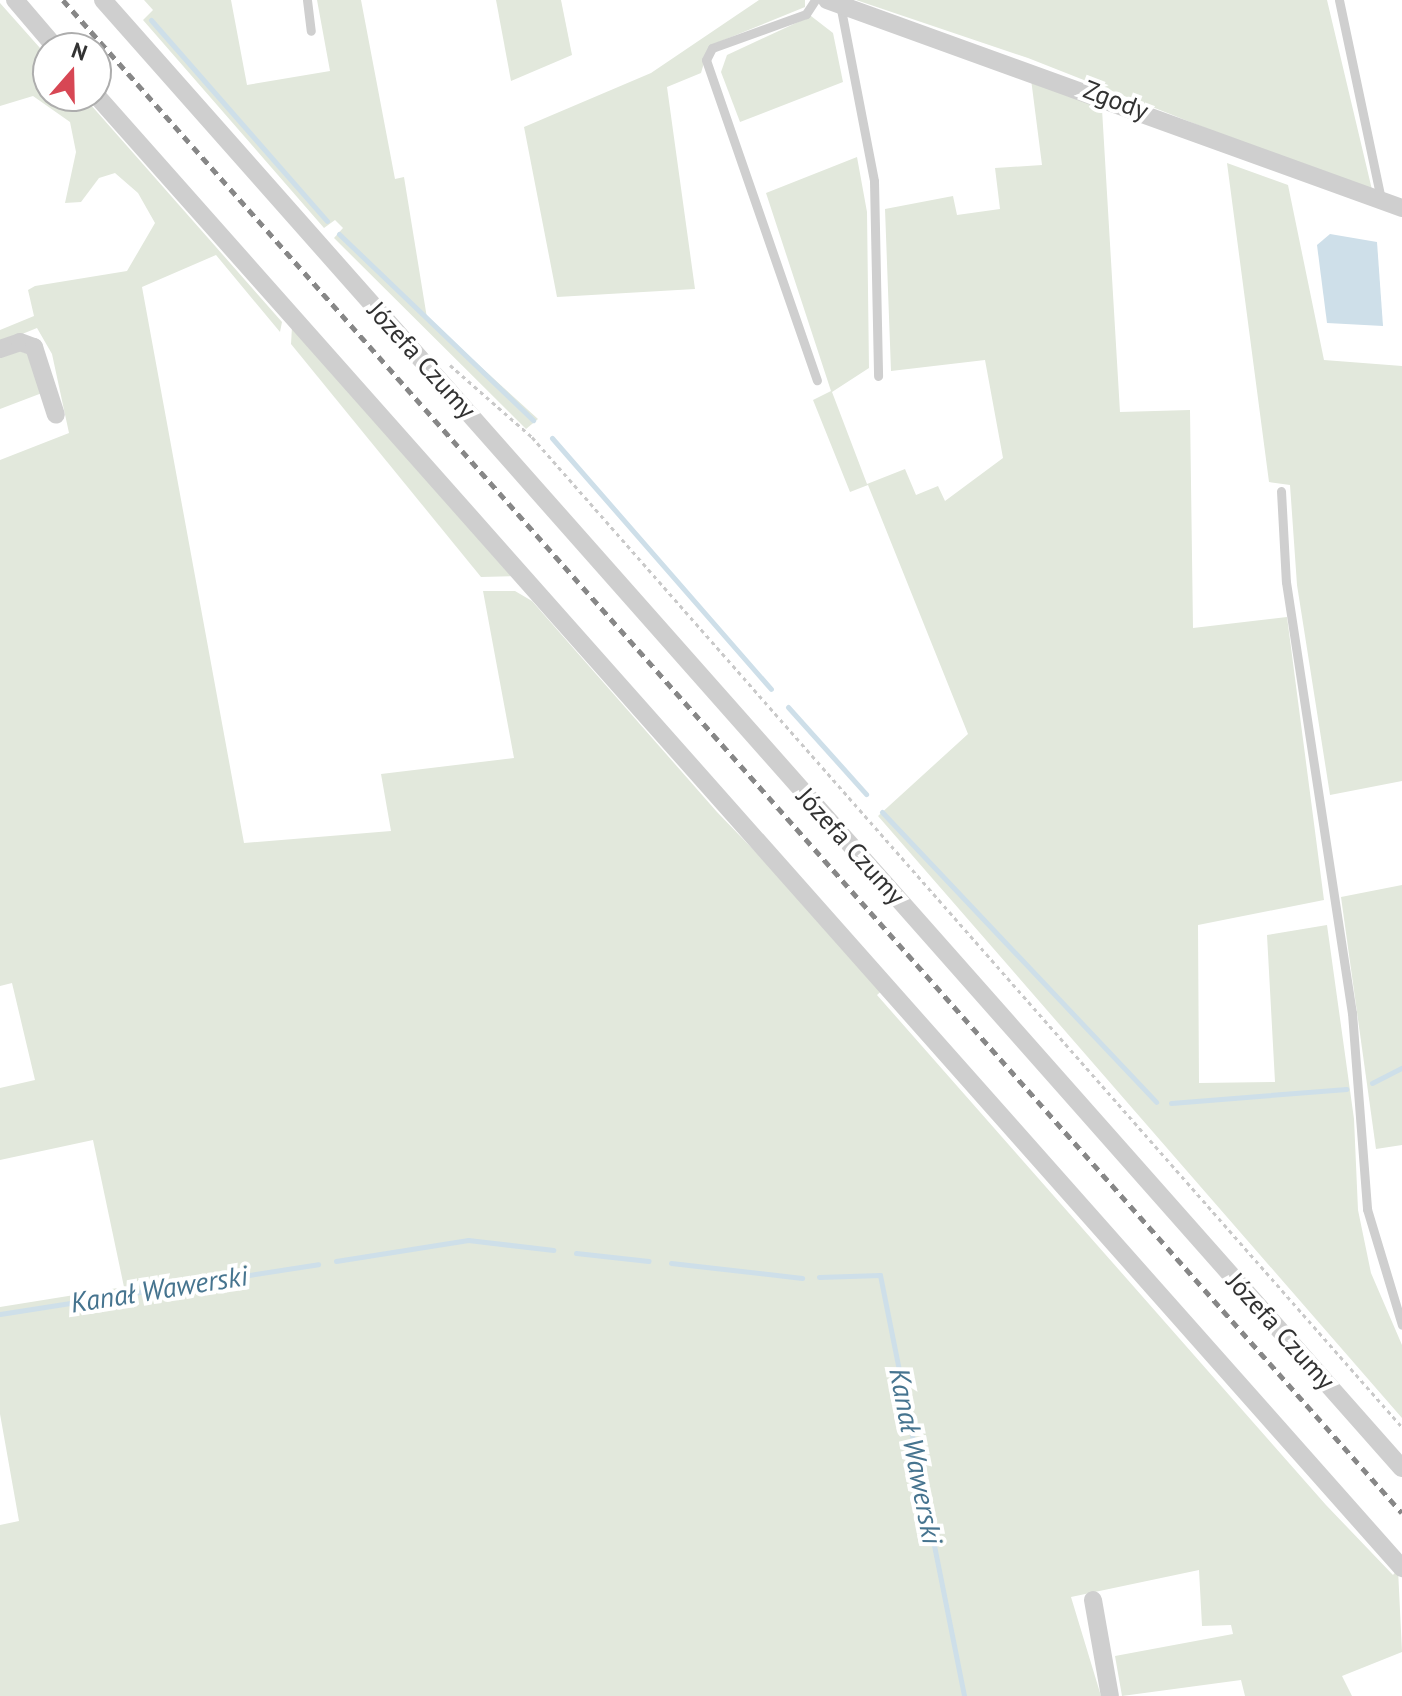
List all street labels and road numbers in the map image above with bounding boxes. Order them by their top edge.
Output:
street label: Zgody [1079,73,1153,127]
street label: Józefa Czumy [361,295,483,425]
street label: Józefa Czumy [790,781,912,911]
street label: Józefa Czumy [1220,1266,1342,1396]

